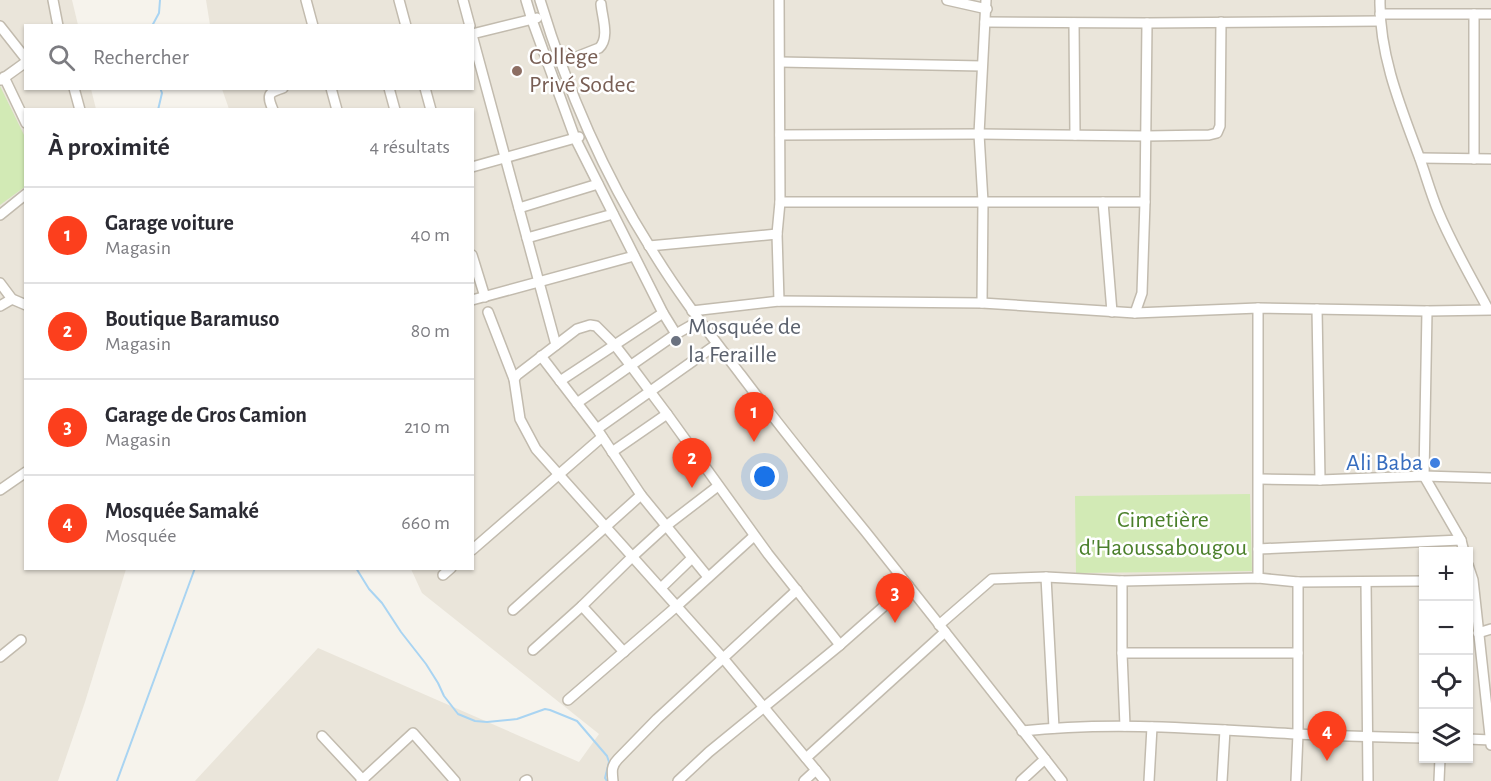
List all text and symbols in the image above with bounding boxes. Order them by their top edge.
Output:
search box [24,24,474,90]
icon: search [45,41,78,74]
place label: Collège Privé Sodec [529,45,635,97]
text: Rechercher [93,46,189,68]
marker: Collège Privé Sodec [510,64,524,78]
text: À proximité [48,134,170,160]
text: 4 résultats [369,137,450,157]
text: Garage voiture [105,212,234,234]
text: 1 [64,225,71,245]
text: 40 m [411,225,450,245]
text: Magasin [105,238,171,258]
text: Boutique Baramuso [105,308,279,330]
place label: Mosquée de la Feraille [688,315,801,367]
text: 2 [63,321,72,341]
text: 80 m [411,321,450,341]
text: Magasin [105,334,171,354]
marker: Mosquée de la Feraille [669,334,683,348]
pin: 1 [734,392,774,442]
text: Garage de Gros Camion [105,404,307,426]
text: 3 [63,417,72,437]
text: 210 m [404,417,450,437]
text: Magasin [105,430,171,450]
pin: 2 [672,438,712,488]
place label: Ali Baba [1346,451,1423,475]
marker: Ali Baba [1428,456,1442,470]
your location [750,462,779,491]
text: Mosquée Samaké [105,500,259,522]
park label: Cimetière d'Haoussabougou [1079,508,1247,560]
text: 4 [62,513,73,533]
text: 660 m [401,513,450,533]
text: Mosquée [105,526,176,546]
map controls [1419,547,1473,763]
button: + [1419,547,1473,601]
pin: 3 [876,574,914,623]
button: − [1419,601,1473,655]
button: locate [1419,655,1473,709]
button: layers [1419,709,1473,763]
pin: 4 [1308,712,1346,761]

